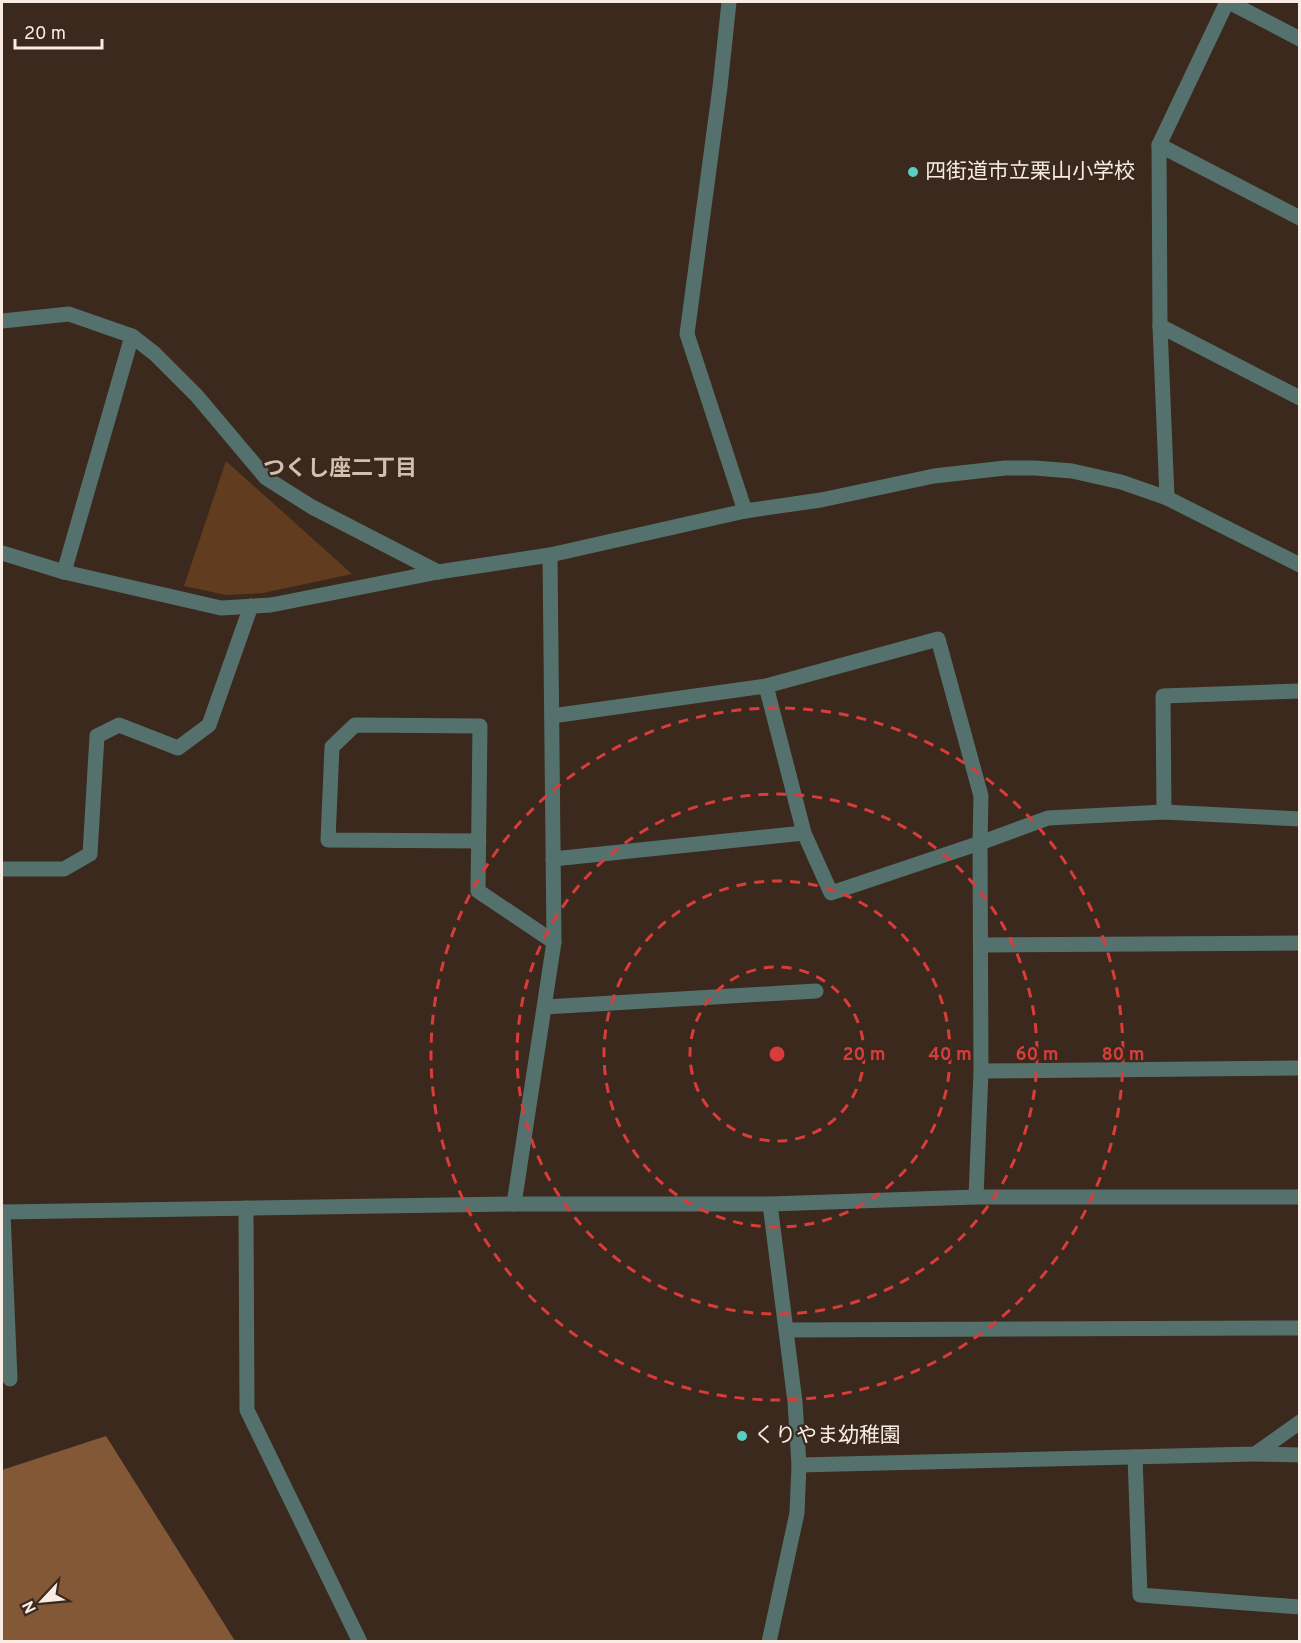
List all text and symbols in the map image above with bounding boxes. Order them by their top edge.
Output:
scale bar [15,12,102,50]
text: 20 m [24,23,66,46]
place label: 四街道市立栗山小学校 [925,159,1135,186]
marker: 四街道市立栗山小学校 [906,165,920,179]
district label: つくし座二丁目 [263,456,417,483]
centre of rings [767,1044,787,1064]
text: 20 m [842,1044,886,1067]
text: 40 m [928,1044,972,1067]
text: 60 m [1015,1044,1059,1067]
text: 80 m [1101,1044,1145,1067]
place label: くりやま幼稚園 [754,1423,901,1450]
marker: くりやま幼稚園 [735,1429,749,1443]
north arrow [12,1571,72,1631]
text: N [19,1597,42,1616]

